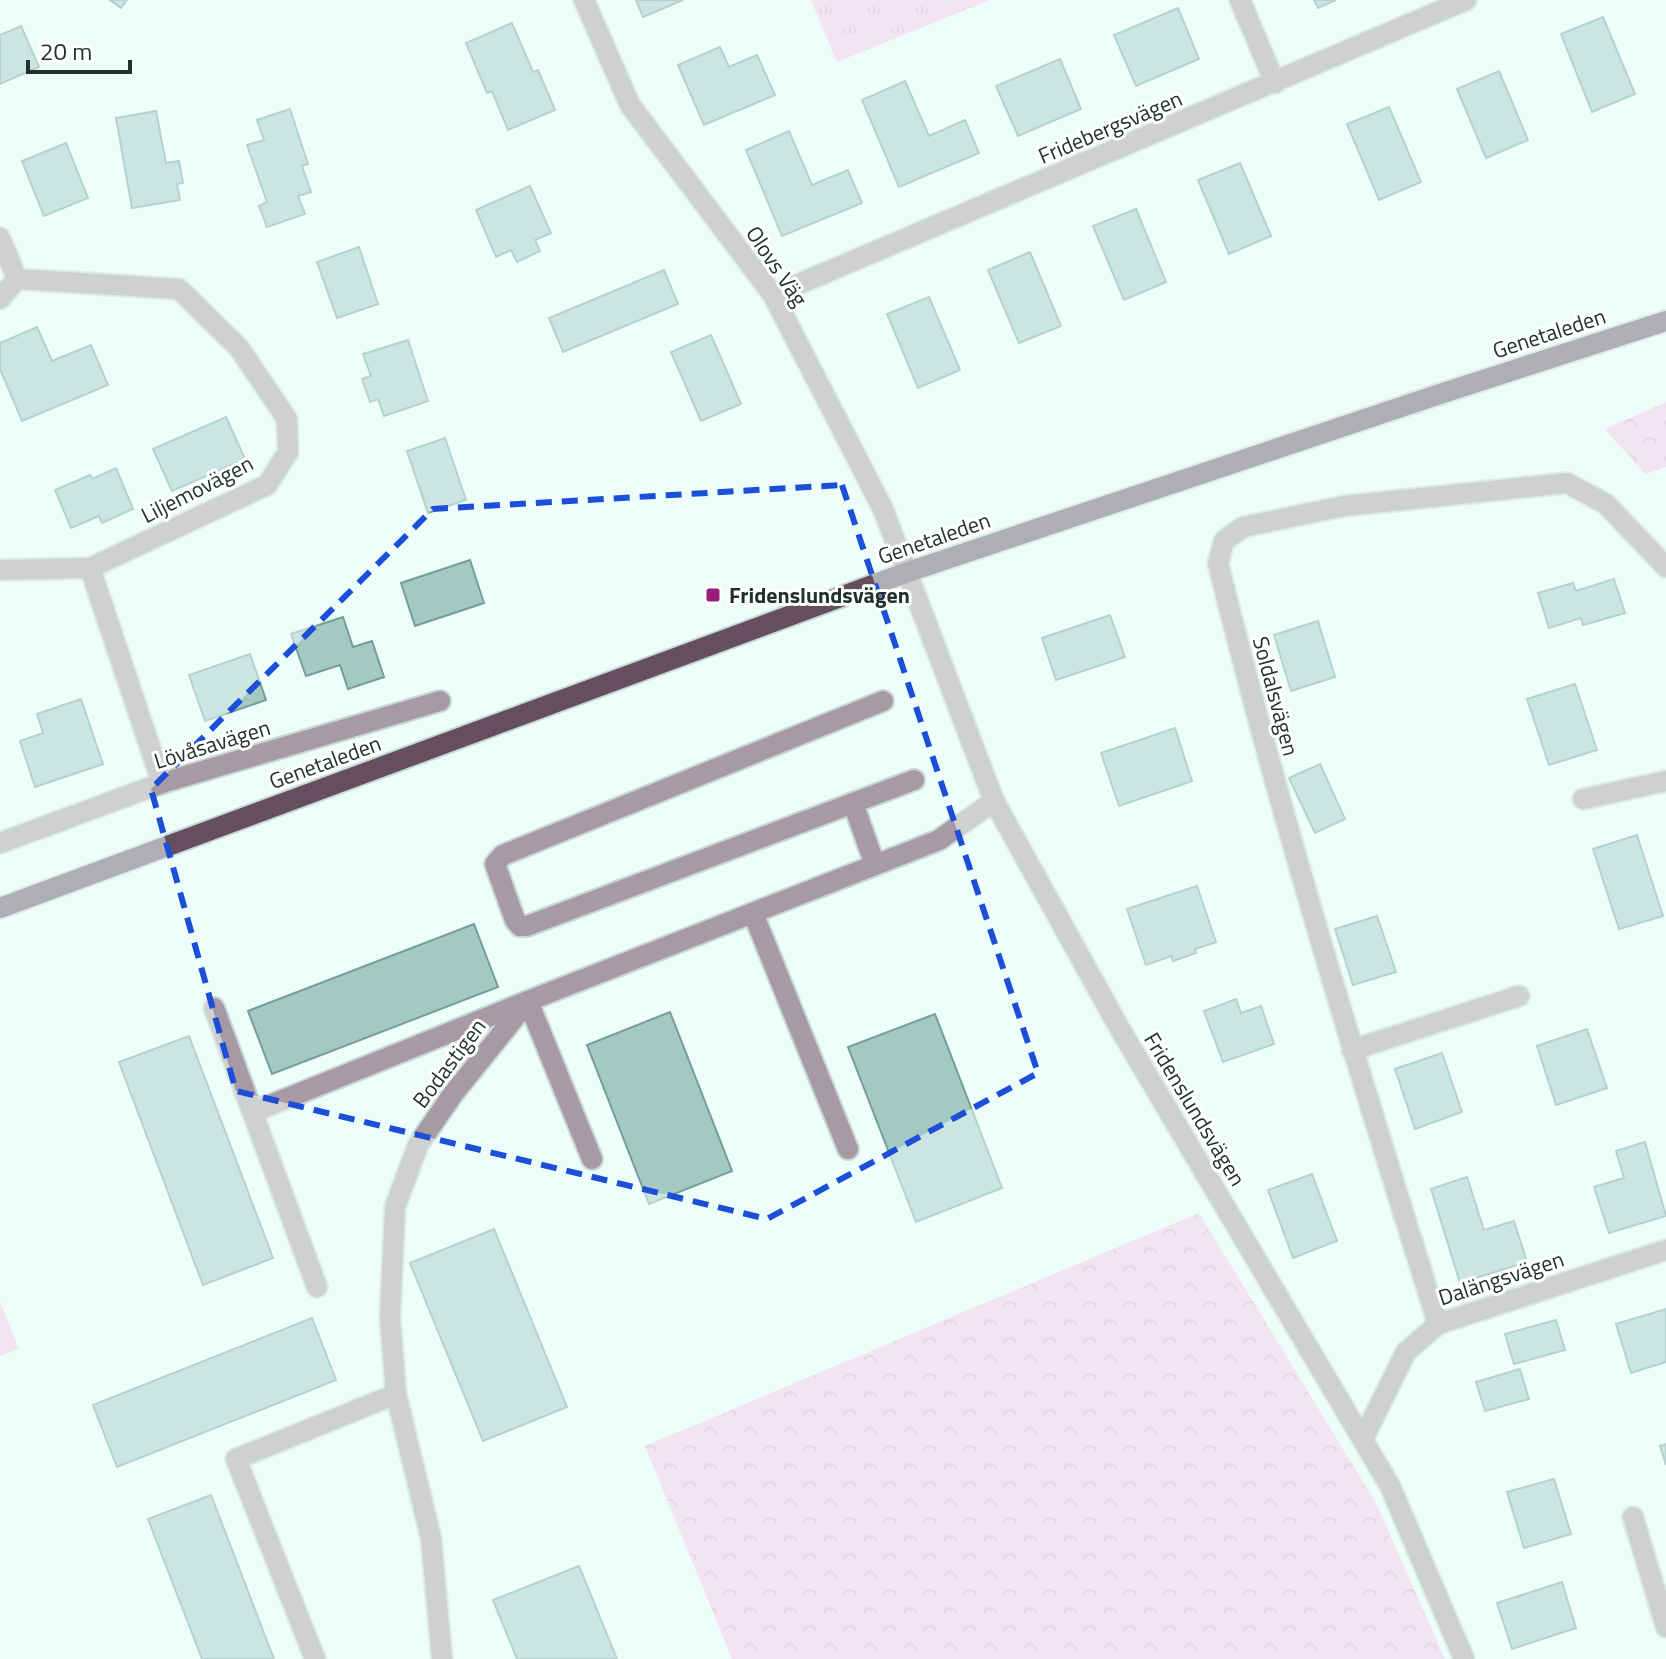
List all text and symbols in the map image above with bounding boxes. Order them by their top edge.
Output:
scale bar [28,24,130,74]
text: 20 m [40,33,92,69]
street label: Fridebergsvägen [1033,81,1187,173]
street label: Olovs Väg [737,219,817,313]
street label: Genetaleden [1488,299,1610,367]
street label: Liljemovägen [135,446,259,532]
street label: Genetaleden [873,503,995,573]
place label: Fridenslundsvägen [729,578,910,612]
marker: Fridenslundsvägen [704,586,722,604]
street label: Soldalsvägen [1244,633,1308,759]
street label: Lövåsavägen [150,710,274,778]
street label: Genetaleden [264,726,386,798]
street label: Bodastigen [404,1011,494,1115]
street label: Fridenslundsvägen [1136,1026,1254,1192]
street label: Dalängsvägen [1434,1242,1568,1314]

